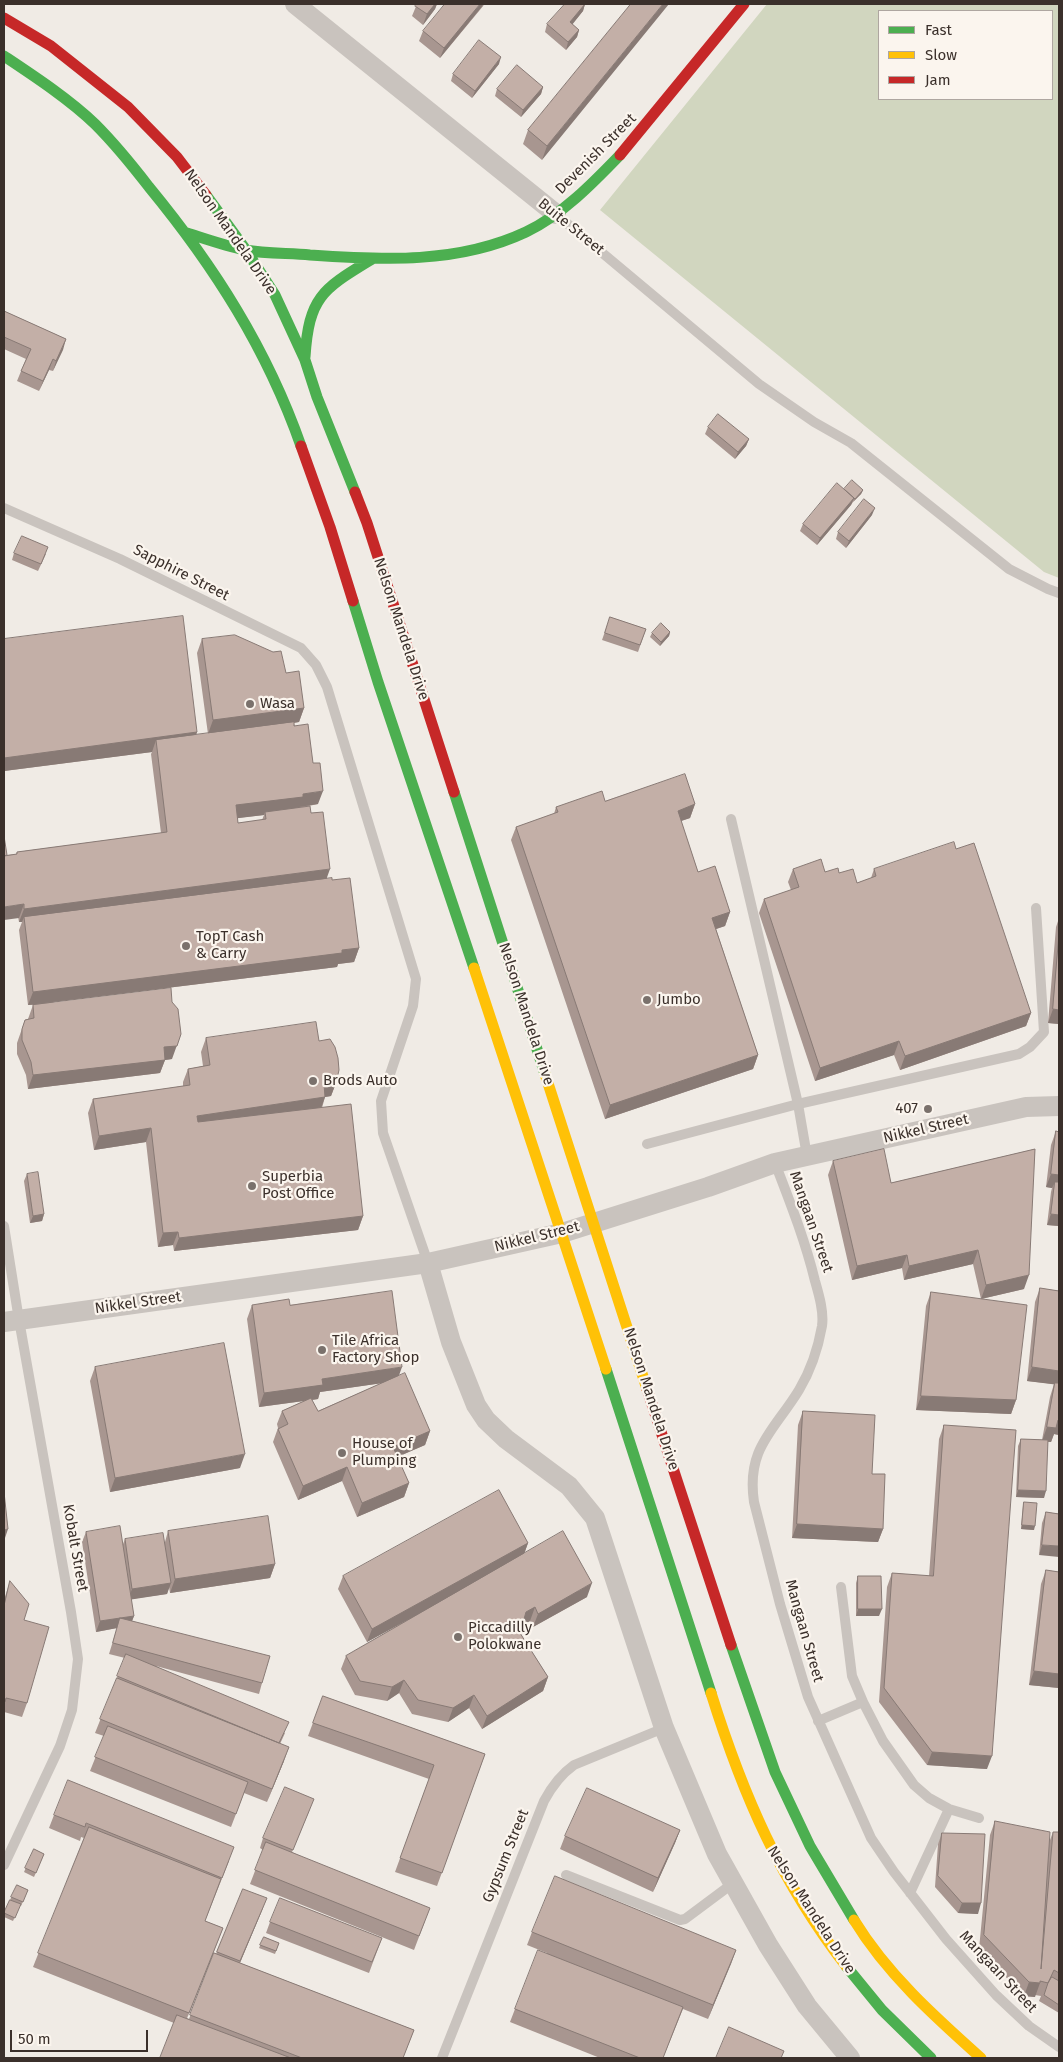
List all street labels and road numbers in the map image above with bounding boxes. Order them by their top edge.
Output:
street label: Devenish Street [552,110,640,198]
street label: Nelson Mandela Drive [180,166,280,298]
street label: Buite Street [534,195,608,259]
street label: Sapphire Street [130,541,232,605]
street label: Nelson Mandela Drive [369,555,433,703]
street label: Nelson Mandela Drive [494,940,558,1088]
street label: Nikkel Street [882,1110,970,1148]
street label: Mangaan Street [785,1169,837,1275]
street label: Nikkel Street [493,1218,581,1256]
street label: Nikkel Street [94,1288,182,1318]
street label: Nelson Mandela Drive [619,1325,683,1473]
street label: Kobalt Street [58,1503,92,1593]
street label: Mangaan Street [781,1578,827,1684]
street label: Gypsum Street [479,1807,533,1905]
street label: Nelson Mandela Drive [763,1843,859,1977]
street label: Mangaan Street [955,1927,1041,2017]

